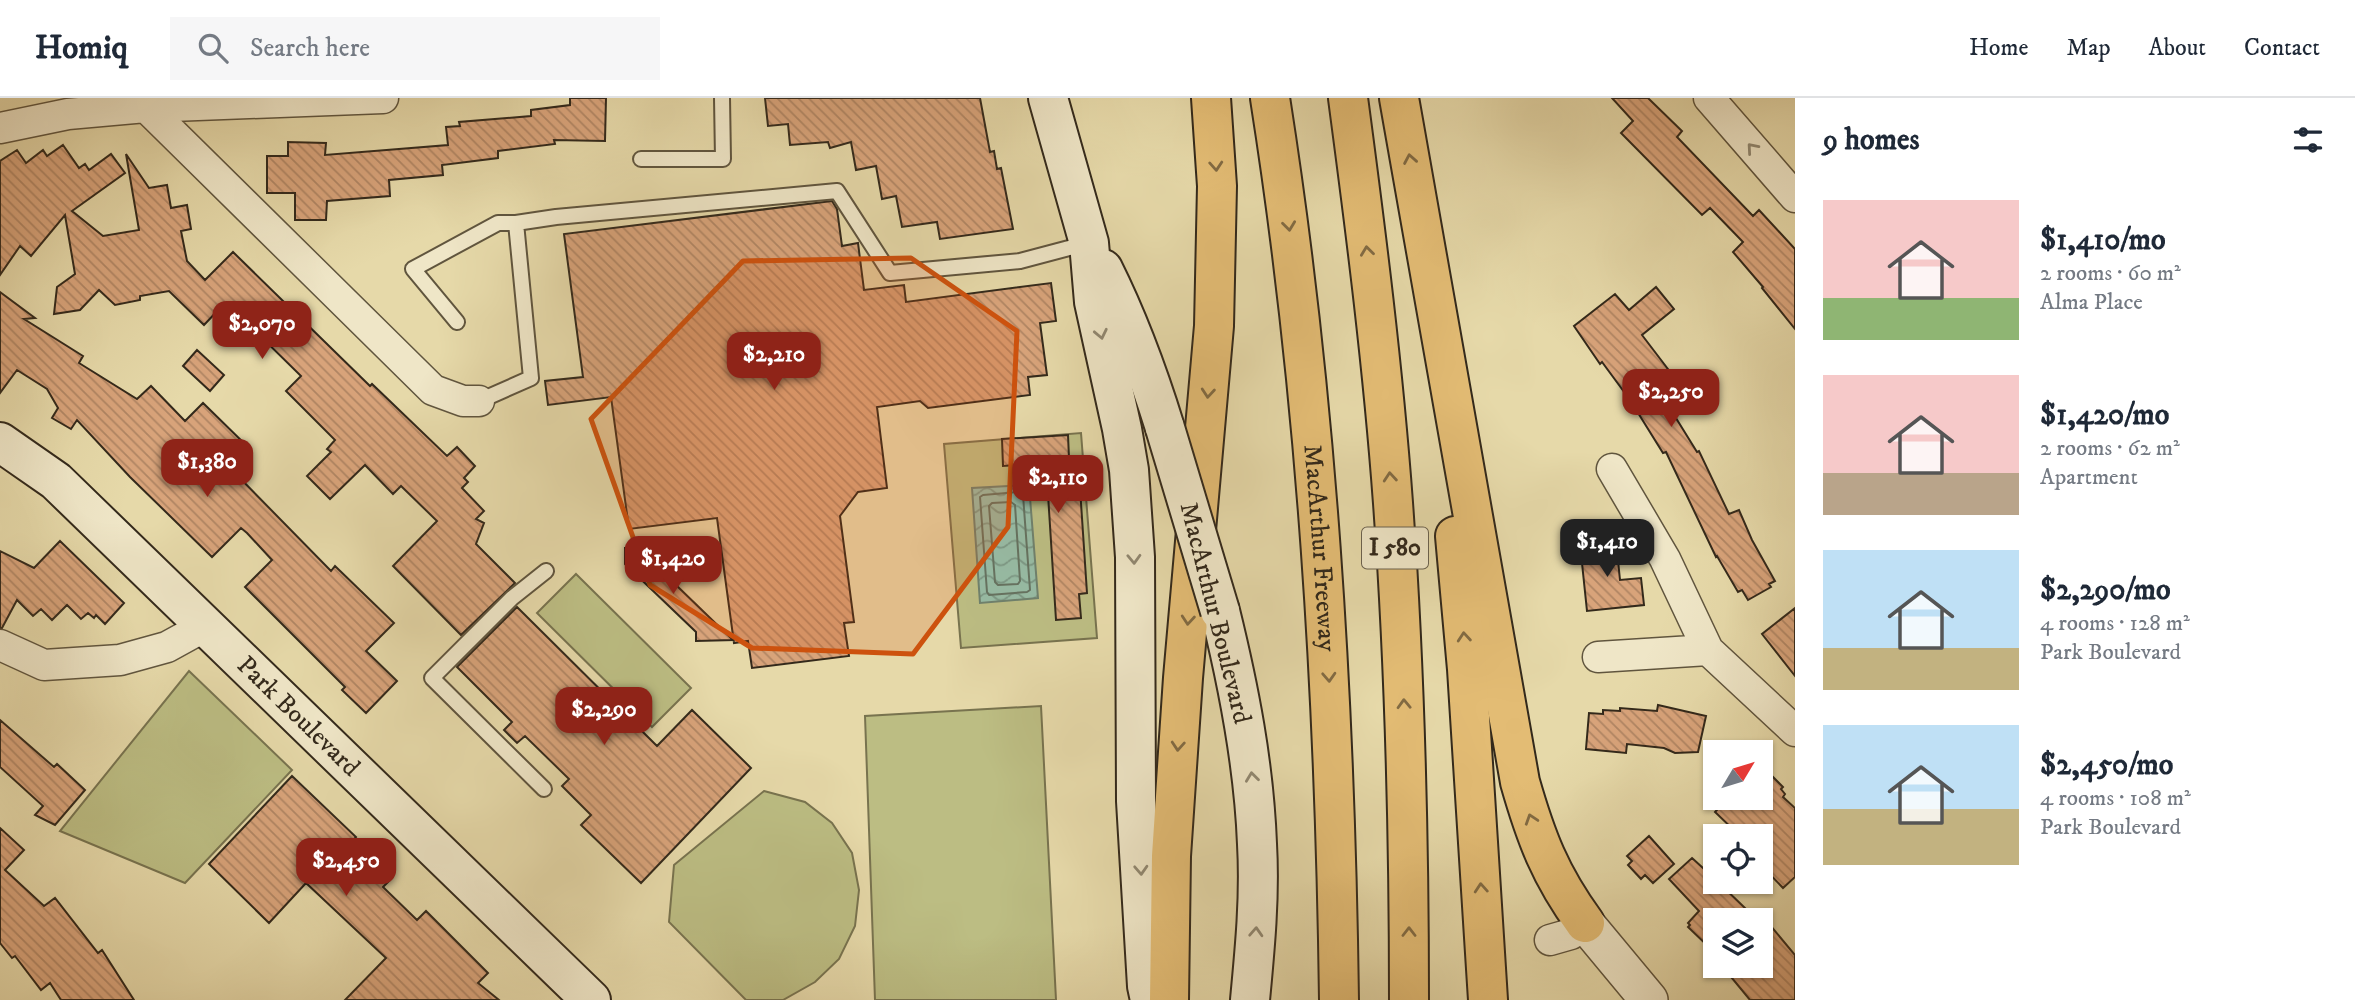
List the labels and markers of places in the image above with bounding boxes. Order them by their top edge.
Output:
pin: $2,070 [205,302,319,361]
pin: $2,210 [717,332,831,392]
pin: $2,250 [1614,370,1728,429]
pin: $1,380 [150,440,264,499]
pin: $2,110 [1001,456,1115,515]
pin: $1,410 [1550,519,1664,579]
pin: $1,420 [616,536,730,596]
pin: $2,290 [547,688,661,747]
pin: $2,450 [289,838,403,898]

